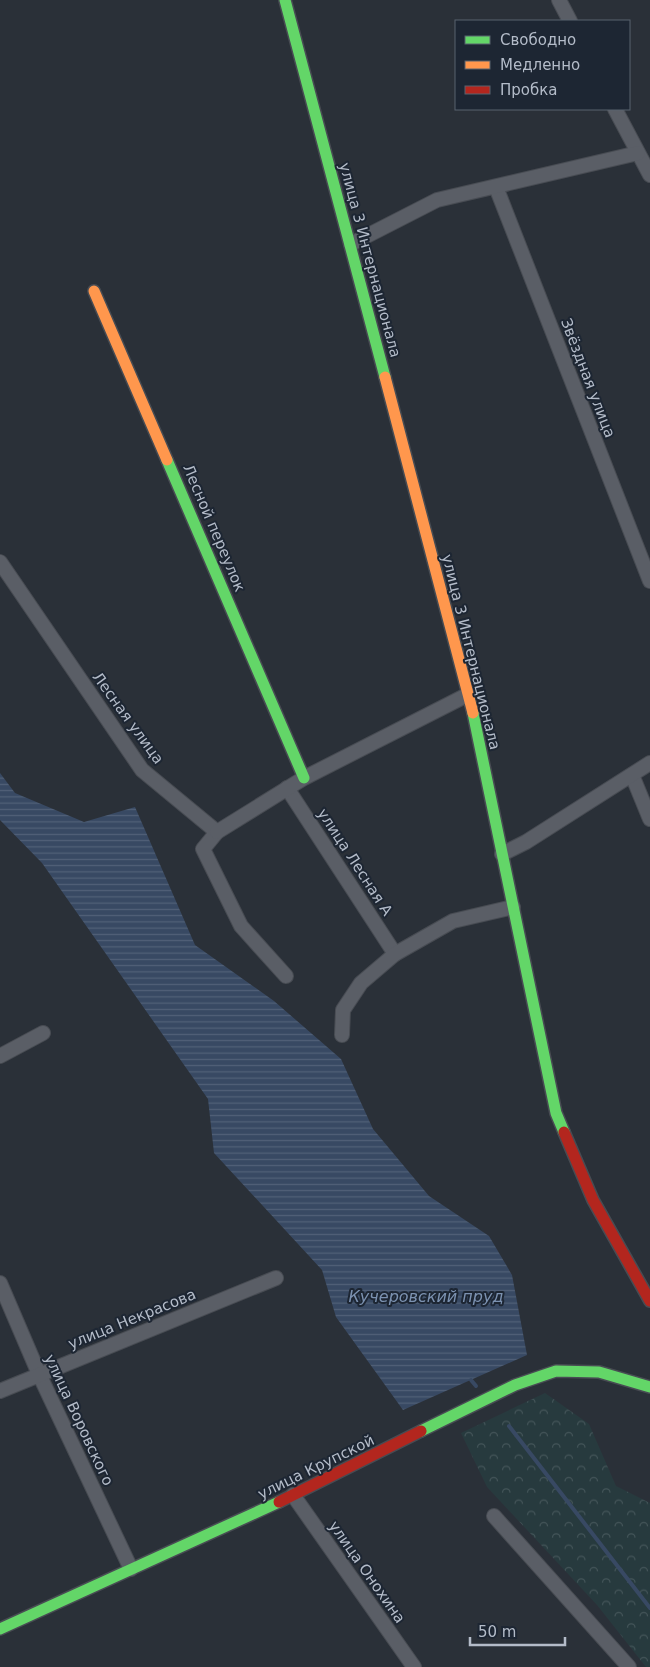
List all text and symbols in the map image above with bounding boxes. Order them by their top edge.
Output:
legend [455,20,630,110]
text: Свободно [500,31,576,49]
text: Медленно [500,56,580,74]
text: Пробка [500,81,557,99]
street label: улица 3 Интернационала [335,161,405,359]
street label: Звёздная улица [557,316,619,440]
street label: Лесной переулок [179,462,249,594]
street label: улица 3 Интернационала [438,552,504,752]
street label: Лесная улица [89,669,167,767]
street label: улица Лесная А [314,805,397,920]
street label: улица Некрасова [66,1285,198,1353]
water label: Кучеровский пруд [349,1287,504,1306]
street label: улица Воровского [41,1351,117,1489]
street label: улица Крупской [255,1431,377,1503]
street label: улица Онохина [325,1517,409,1627]
scale bar [470,1614,565,1646]
text: 50 m [478,1623,516,1641]

